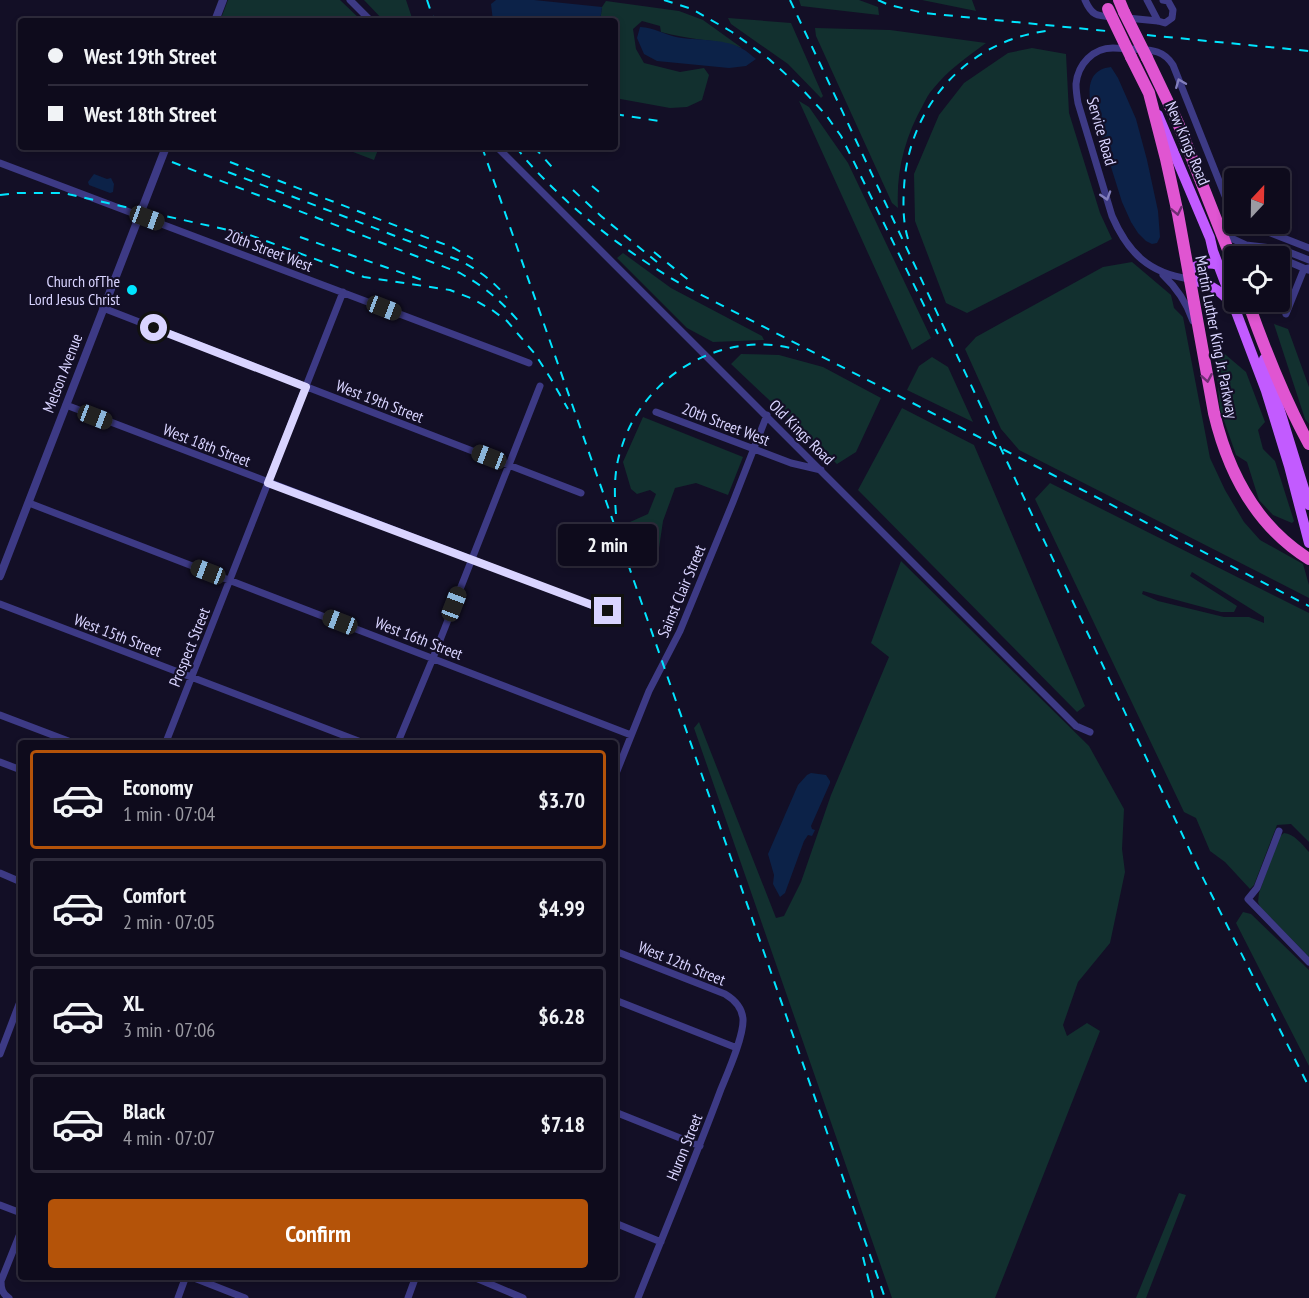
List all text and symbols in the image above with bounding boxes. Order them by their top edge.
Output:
text: West 19th Street [84,42,216,70]
one-way arrow [1175,78,1187,89]
street label: Service Road [1083,94,1121,168]
street label: New Kings Road [1161,98,1215,188]
text: West 18th Street [84,100,216,128]
north arrow [1224,168,1290,234]
map controls [1224,168,1290,312]
one-way arrow [1099,190,1111,201]
car [127,203,167,233]
one-way arrow [1170,206,1183,216]
street label: 20th Street West [222,224,316,276]
button: locate [1224,246,1290,312]
street label: Martin Luther King Jr. Parkway [1191,254,1243,420]
place label: Church ofThe Lord Jesus Christ [29,271,121,309]
marker: Church ofThe Lord Jesus Christ [125,283,139,297]
car [364,293,404,323]
route start [140,314,167,341]
street label: Melson Avenue [38,331,86,415]
one-way arrow [1200,373,1213,383]
street label: West 19th Street [333,375,427,427]
street label: Old Kings Road [765,395,839,469]
street label: 20th Street West [679,398,773,450]
car [75,402,115,432]
street label: West 18th Street [160,419,254,471]
car [469,442,509,472]
callout: 2 min [558,524,658,566]
text: 2 min [587,532,628,558]
street label: Sainst Clair Street [652,541,710,640]
car [188,557,228,587]
car [439,584,469,624]
route end [594,597,621,624]
street label: Prospect Street [164,604,214,689]
car [320,607,360,637]
street label: West 15th Street [71,609,165,661]
street label: West 16th Street [372,612,466,664]
icon: car [51,773,105,827]
text: Economy [123,773,193,801]
text: $3.70 [538,786,585,814]
text: 1 min · 07:04 [123,801,215,827]
icon: car [51,881,105,935]
text: Comfort [123,881,186,909]
text: $4.99 [538,894,585,922]
text: 2 min · 07:05 [123,909,215,935]
street label: West 12th Street [635,936,729,990]
icon: car [51,989,105,1043]
text: XL [123,989,144,1017]
text: $6.28 [538,1002,585,1030]
text: 3 min · 07:06 [123,1017,215,1043]
icon: car [51,1097,105,1151]
text: Black [123,1097,165,1125]
text: $7.18 [540,1110,585,1138]
street label: Huron Street [662,1110,707,1183]
text: 4 min · 07:07 [123,1125,215,1151]
button: Confirm [48,1199,588,1268]

